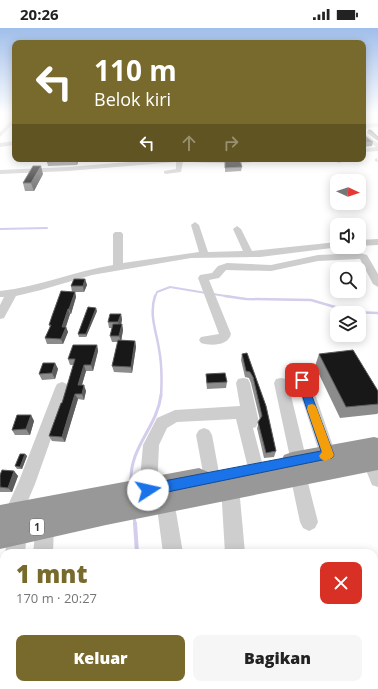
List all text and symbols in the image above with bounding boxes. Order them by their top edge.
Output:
text: 20:26 [20,4,59,24]
text: 110 m [94,51,177,89]
icon: left [28,56,80,108]
text: Belok kiri [94,87,171,111]
icon: left [136,132,158,154]
icon: ahead [178,132,200,154]
icon: right [220,132,242,154]
north arrow [330,174,366,210]
map controls [330,174,366,342]
button: sound [330,218,366,254]
button: search [330,262,366,298]
button: layers [330,306,366,342]
pin [285,363,319,397]
icon: arrive [291,369,313,391]
position arrow [127,469,169,511]
road number: 1 [30,519,44,535]
text: 1 mnt [16,557,87,590]
button: close [320,562,362,604]
text: 170 m · 20:27 [16,589,97,607]
button: Keluar [16,635,185,681]
button: Bagikan [193,635,362,681]

